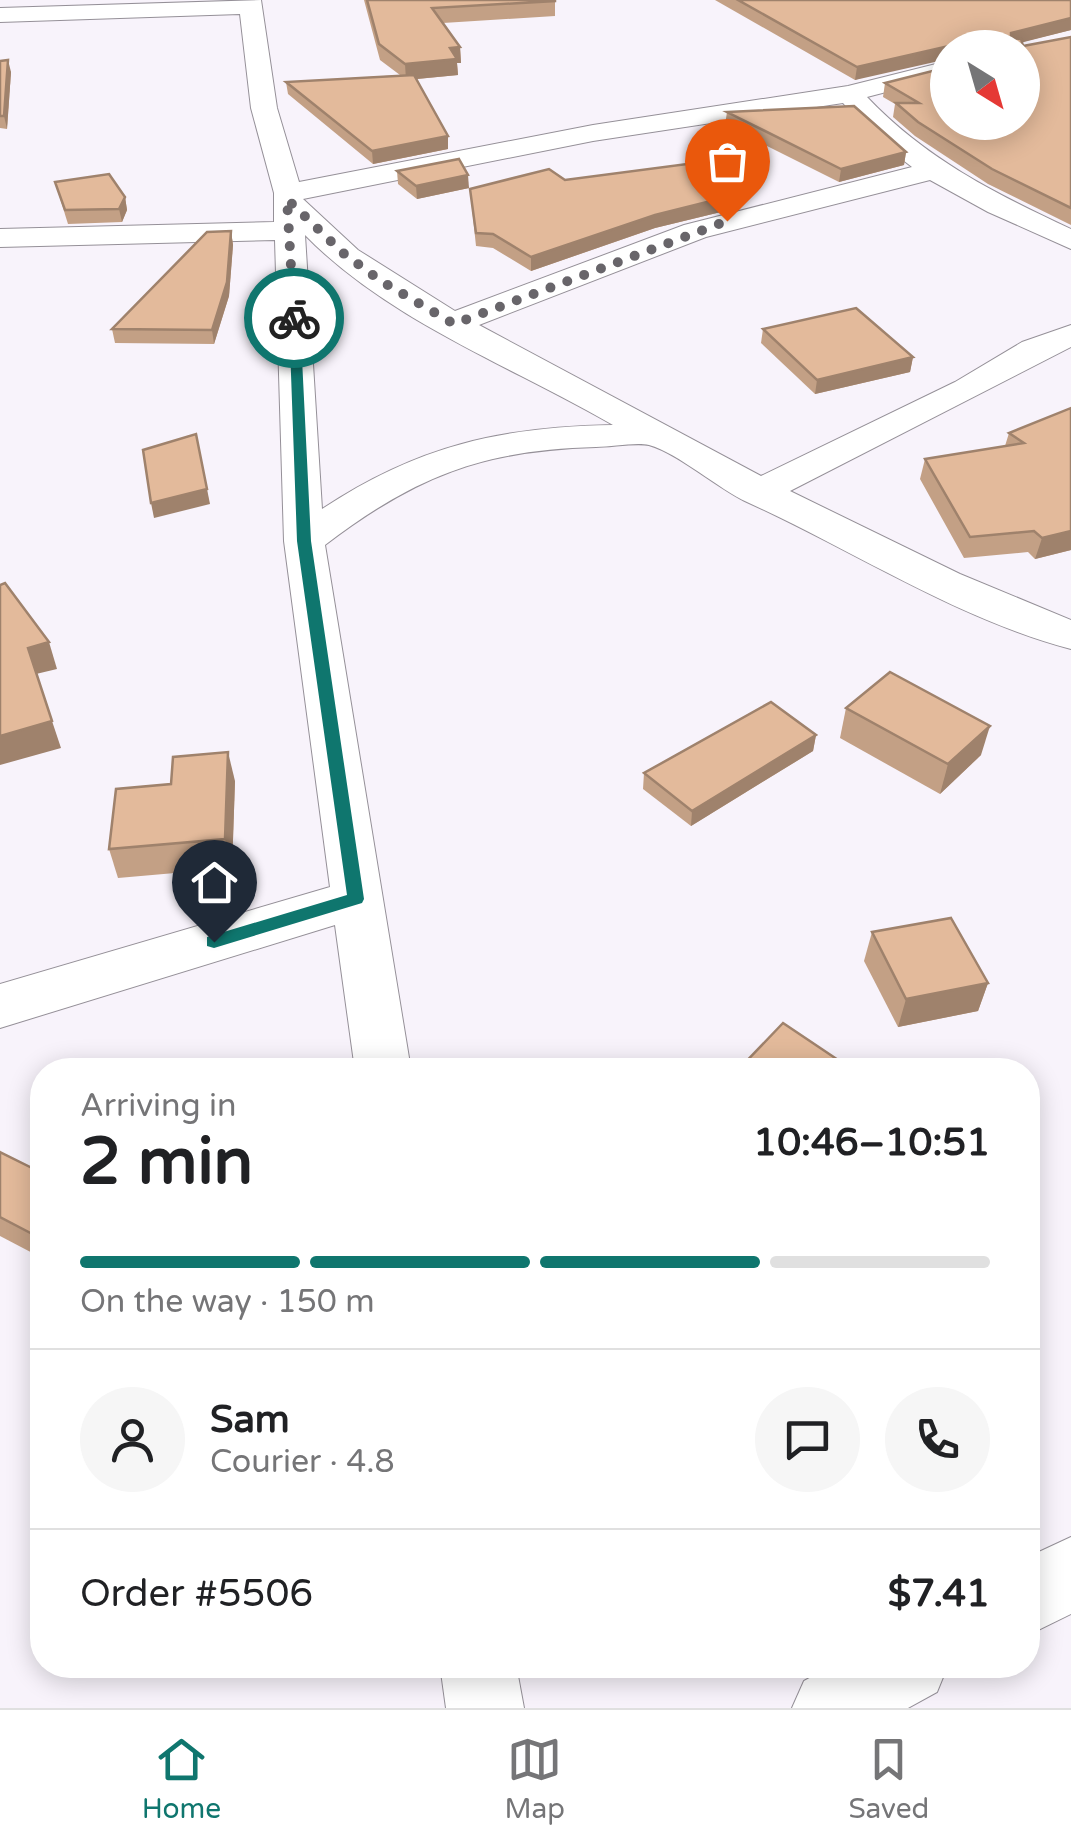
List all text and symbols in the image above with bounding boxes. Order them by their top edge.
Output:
north arrow [930,30,1040,140]
map controls [930,30,1040,140]
pin [685,119,770,222]
icon: bag [700,134,755,189]
courier [244,268,344,368]
icon: bike [267,291,322,346]
pin [172,840,257,943]
icon: home [187,855,242,910]
text: Arriving in [80,1087,237,1125]
text: 10:46–10:51 [753,1120,990,1166]
text: 2 min [80,1123,253,1202]
text: On the way · 150 m [80,1283,375,1321]
button: person [80,1387,185,1492]
button: chat [755,1387,860,1492]
button: phone [885,1387,990,1492]
text: Sam [210,1397,290,1443]
text: Courier · 4.8 [210,1443,395,1481]
text: Order #5506 [80,1571,313,1617]
text: $7.41 [888,1571,990,1617]
tab: Home [142,1732,221,1826]
tab: Map [504,1732,565,1826]
tab: Saved [848,1732,929,1826]

